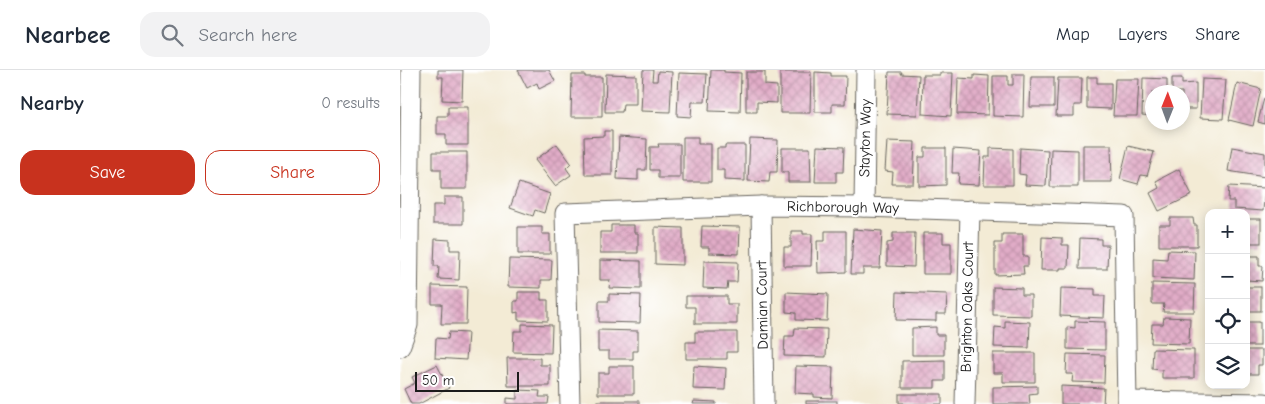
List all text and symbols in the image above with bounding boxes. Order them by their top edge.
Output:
search box [140,12,490,57]
text: Nearbee [25,21,110,49]
icon: search [158,21,186,49]
text: Search here [198,24,297,46]
text: Map [1056,24,1090,45]
text: Layers [1118,24,1167,45]
text: Share [1195,24,1240,45]
north arrow [1145,85,1190,130]
text: Nearby [20,91,84,115]
text: 0 results [321,94,380,112]
street label: Stayton Way [855,99,875,177]
button: Save [20,150,195,195]
button: Share [205,150,380,195]
street label: Richborough Way [787,197,900,217]
map controls [1205,209,1250,389]
button: + [1205,209,1250,254]
street label: Brighton Oaks Court [957,241,977,372]
button: − [1205,254,1250,299]
street label: Damian Court [752,260,772,350]
button: locate [1205,299,1250,344]
button: layers [1205,344,1250,389]
scale bar [415,369,519,392]
text: 50 m [422,372,454,389]

